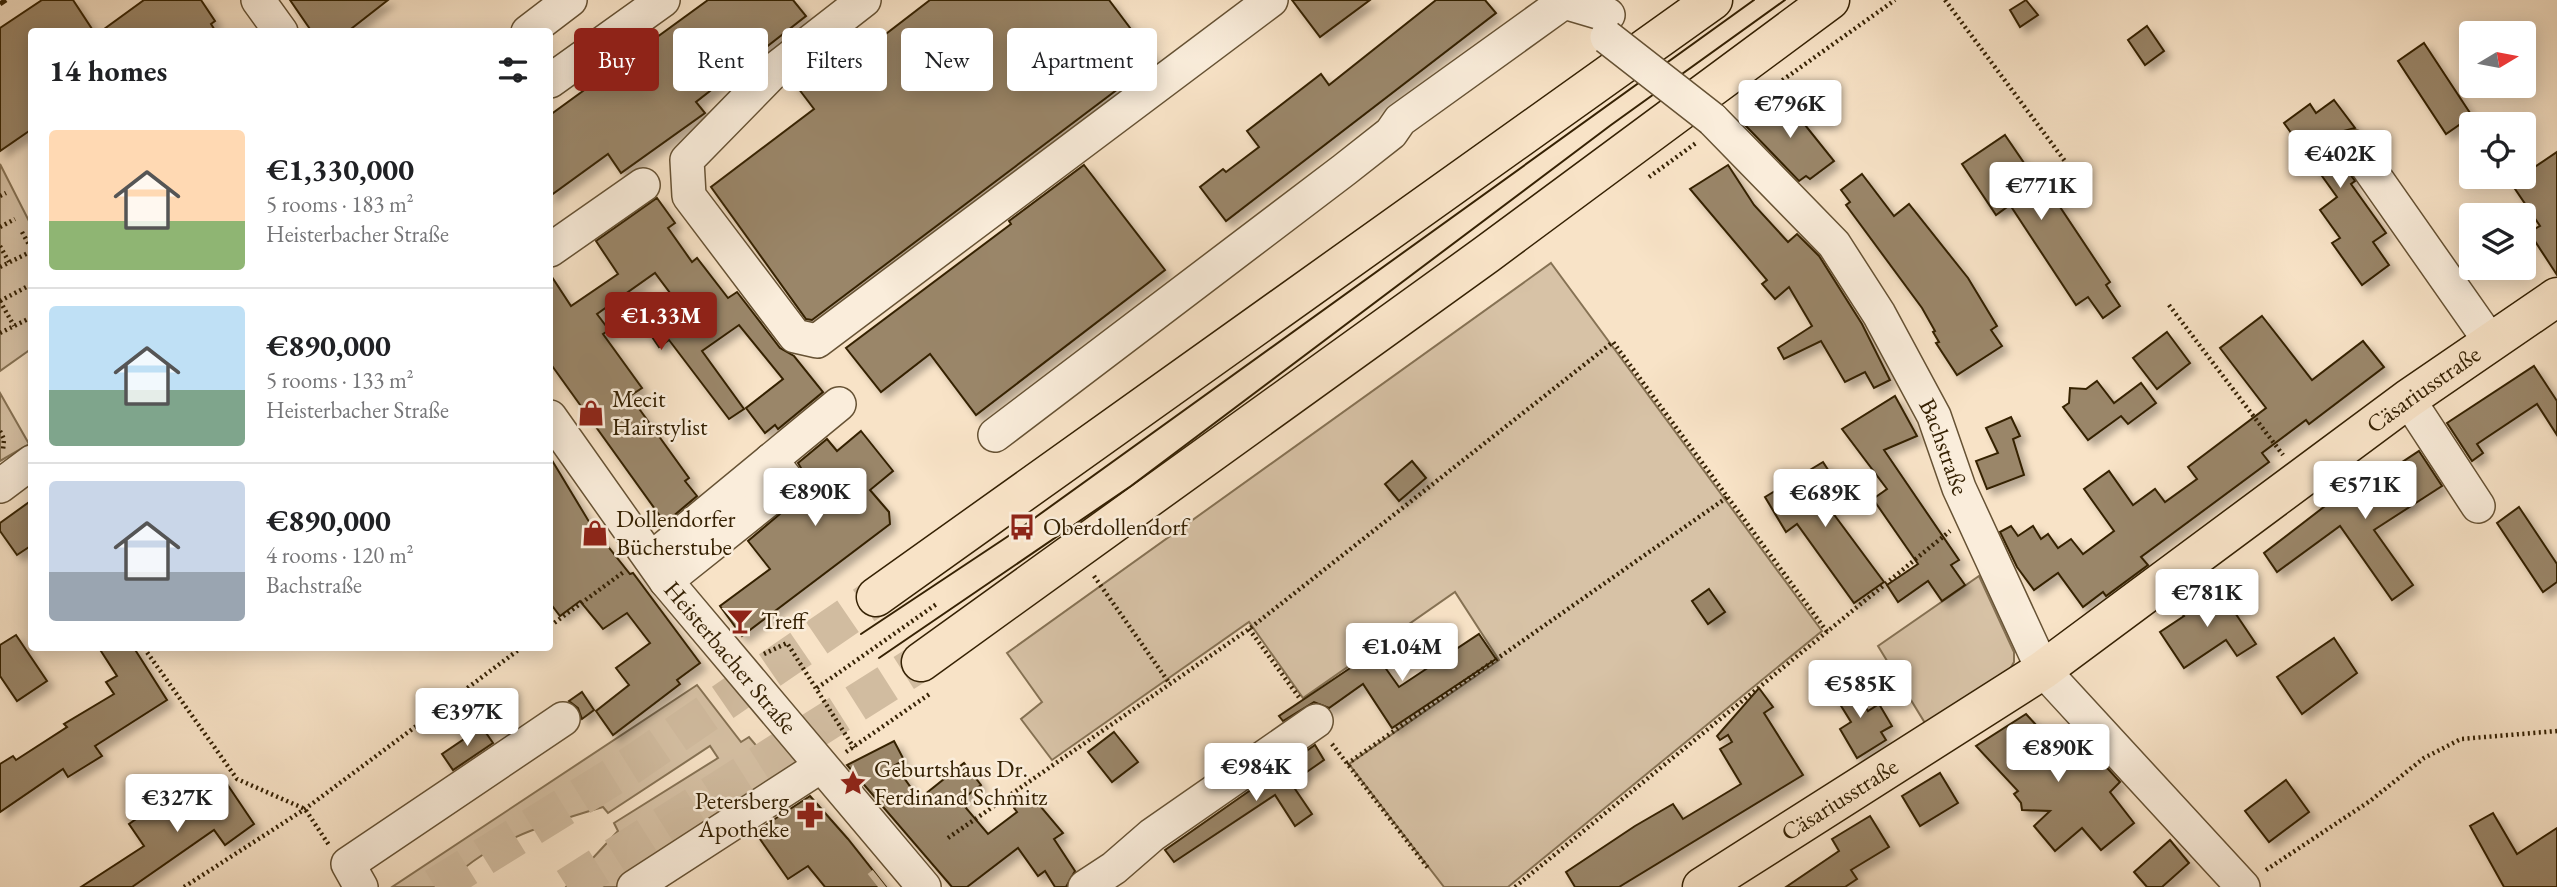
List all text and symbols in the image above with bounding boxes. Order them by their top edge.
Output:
north arrow [2459,21,2536,98]
map controls [2459,21,2536,280]
chip: Buy [574,28,659,91]
chip: Rent [673,28,768,91]
chip: Filters [782,28,887,91]
chip: New [901,28,993,91]
chip: Apartment [1007,28,1157,91]
text: 14 homes [49,51,167,90]
icon: filters [494,51,532,89]
pin: €796K [1741,80,1839,140]
text: €796K [1754,88,1826,118]
button: locate [2459,112,2536,189]
pin: €402K [2291,130,2389,190]
text: €402K [2304,138,2376,168]
text: €1,330,000 [266,150,414,189]
icon: home [105,158,189,242]
pin: €771K [1992,162,2090,222]
text: €771K [2005,170,2077,200]
text: 5 rooms · 183 m² [266,189,414,219]
button: layers [2459,203,2536,280]
text: Heisterbacher Straße [266,219,449,249]
pin: €1.33M [604,292,718,352]
text: €1.33M [621,300,701,330]
text: €890,000 [266,326,391,365]
icon: home [105,334,189,418]
street label: Cäsariusstraße [2360,338,2486,440]
text: 5 rooms · 133 m² [266,365,414,395]
place label: Mecit Hairstylist [612,383,708,442]
street label: Bachstraße [1912,393,1976,500]
text: Heisterbacher Straße [266,395,449,425]
shop icon: Mecit Hairstylist [576,398,606,428]
pin: €571K [2316,462,2414,521]
pin: €890K [766,468,864,528]
text: €571K [2329,469,2401,499]
pin: €689K [1776,470,1874,529]
text: €890K [779,476,851,506]
text: €689K [1789,477,1861,507]
text: €890,000 [266,501,391,540]
place label: Dollendorfer Bücherstube [616,503,736,562]
icon: home [105,509,189,593]
place label: Oberdollendorf [1043,511,1191,542]
bus stop icon: Oberdollendorf [1007,512,1037,542]
shop icon: Dollendorfer Bücherstube [580,518,610,548]
text: 4 rooms · 120 m² [266,540,414,570]
text: Bachstraße [266,570,362,600]
pin: €781K [2158,570,2256,629]
street label: Heisterbacher Straße [657,574,804,740]
text: €781K [2171,577,2243,607]
place label: Treff [761,605,809,636]
bar icon: Treff [725,606,755,636]
pin: €1.04M [1345,624,1459,683]
text: €1.04M [1362,631,1442,661]
pin: €585K [1811,660,1909,720]
text: €585K [1824,668,1896,698]
pin: €397K [418,688,516,748]
text: €397K [431,696,503,726]
pin: €890K [2009,724,2107,784]
text: €890K [2022,732,2094,762]
pin: €984K [1207,744,1305,803]
street label: Cäsariusstraße [1775,750,1904,848]
text: €984K [1220,751,1292,781]
place label: Geburtshaus Dr. Ferdinand Schmitz [874,753,1047,812]
place icon: Geburtshaus Dr. Ferdinand Schmitz [838,768,868,798]
pin: €327K [128,774,226,834]
text: €327K [141,782,213,812]
place label: Petersberg Apotheke [695,785,790,844]
pharmacy icon: Petersberg Apotheke [795,800,825,830]

